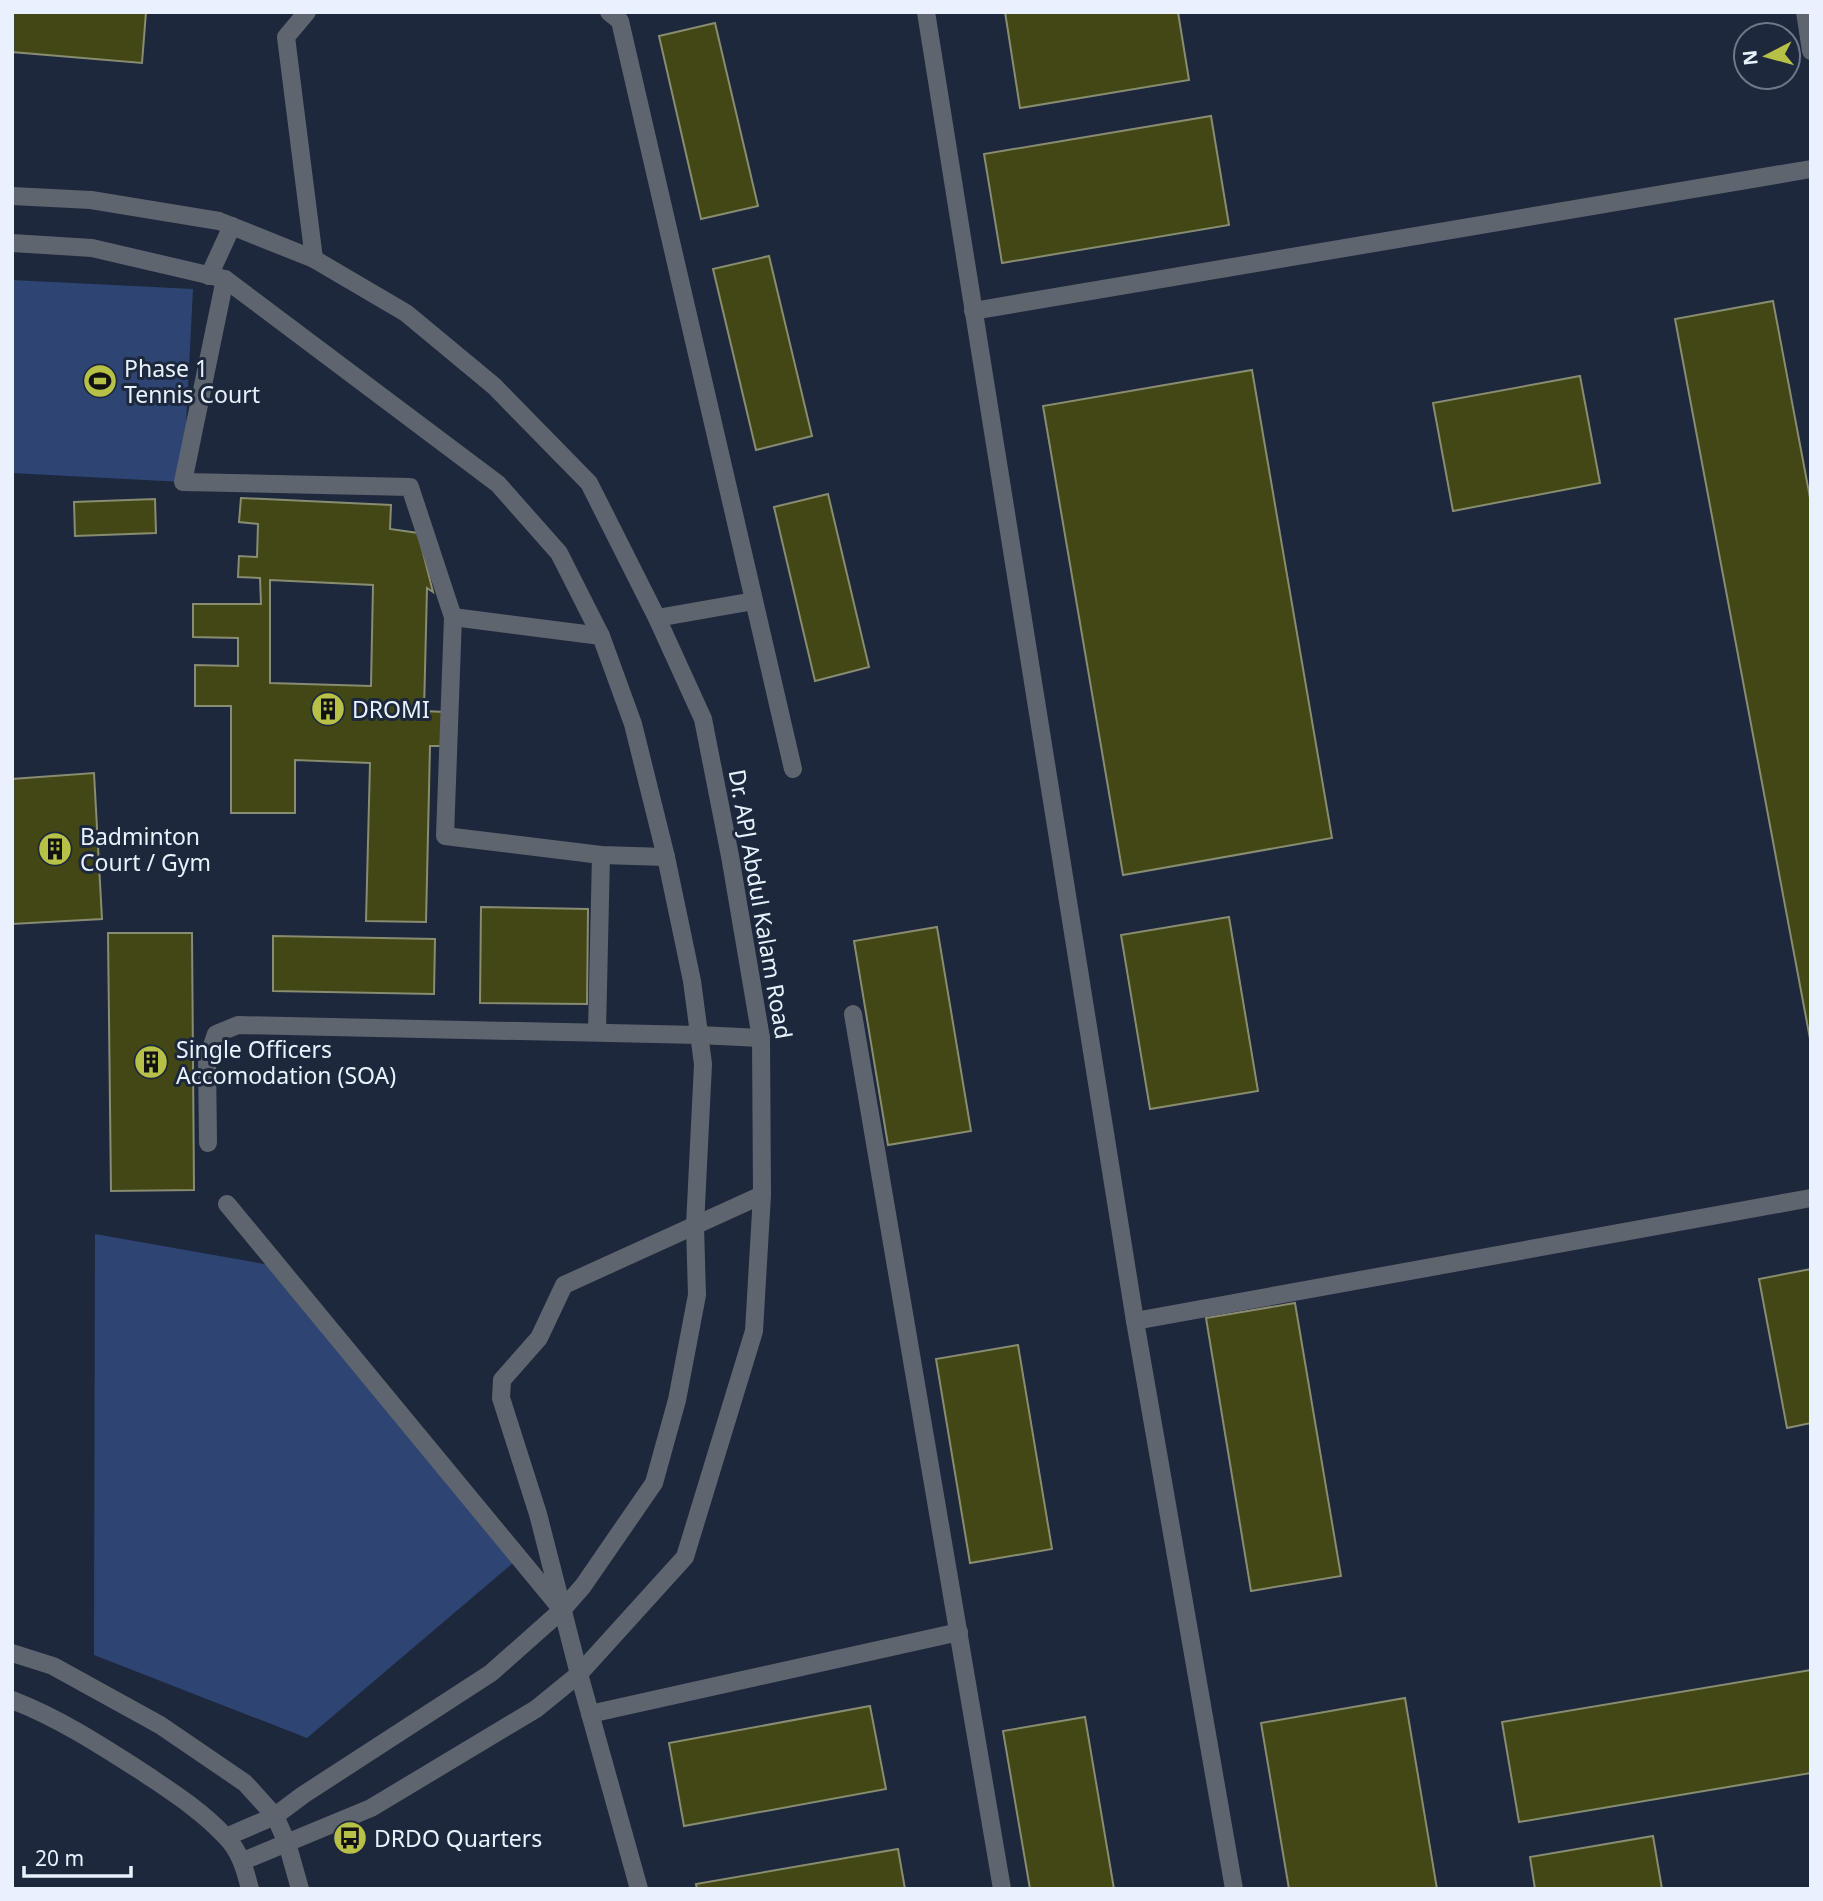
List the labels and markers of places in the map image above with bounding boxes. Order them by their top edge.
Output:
place label: Phase 1 Tennis Court [124,352,260,410]
sports icon: Phase 1 Tennis Court [81,362,119,400]
building icon: DROMI [309,690,347,728]
place label: DROMI [352,693,430,725]
place label: Badminton Court / Gym [80,820,211,878]
building icon: Badminton Court / Gym [36,830,74,868]
place label: Single Officers Accomodation (SOA) [176,1033,396,1091]
building icon: Single Officers Accomodation (SOA) [132,1043,170,1081]
bus stop icon: DRDO Quarters [331,1819,369,1857]
place label: DRDO Quarters [374,1822,542,1854]

